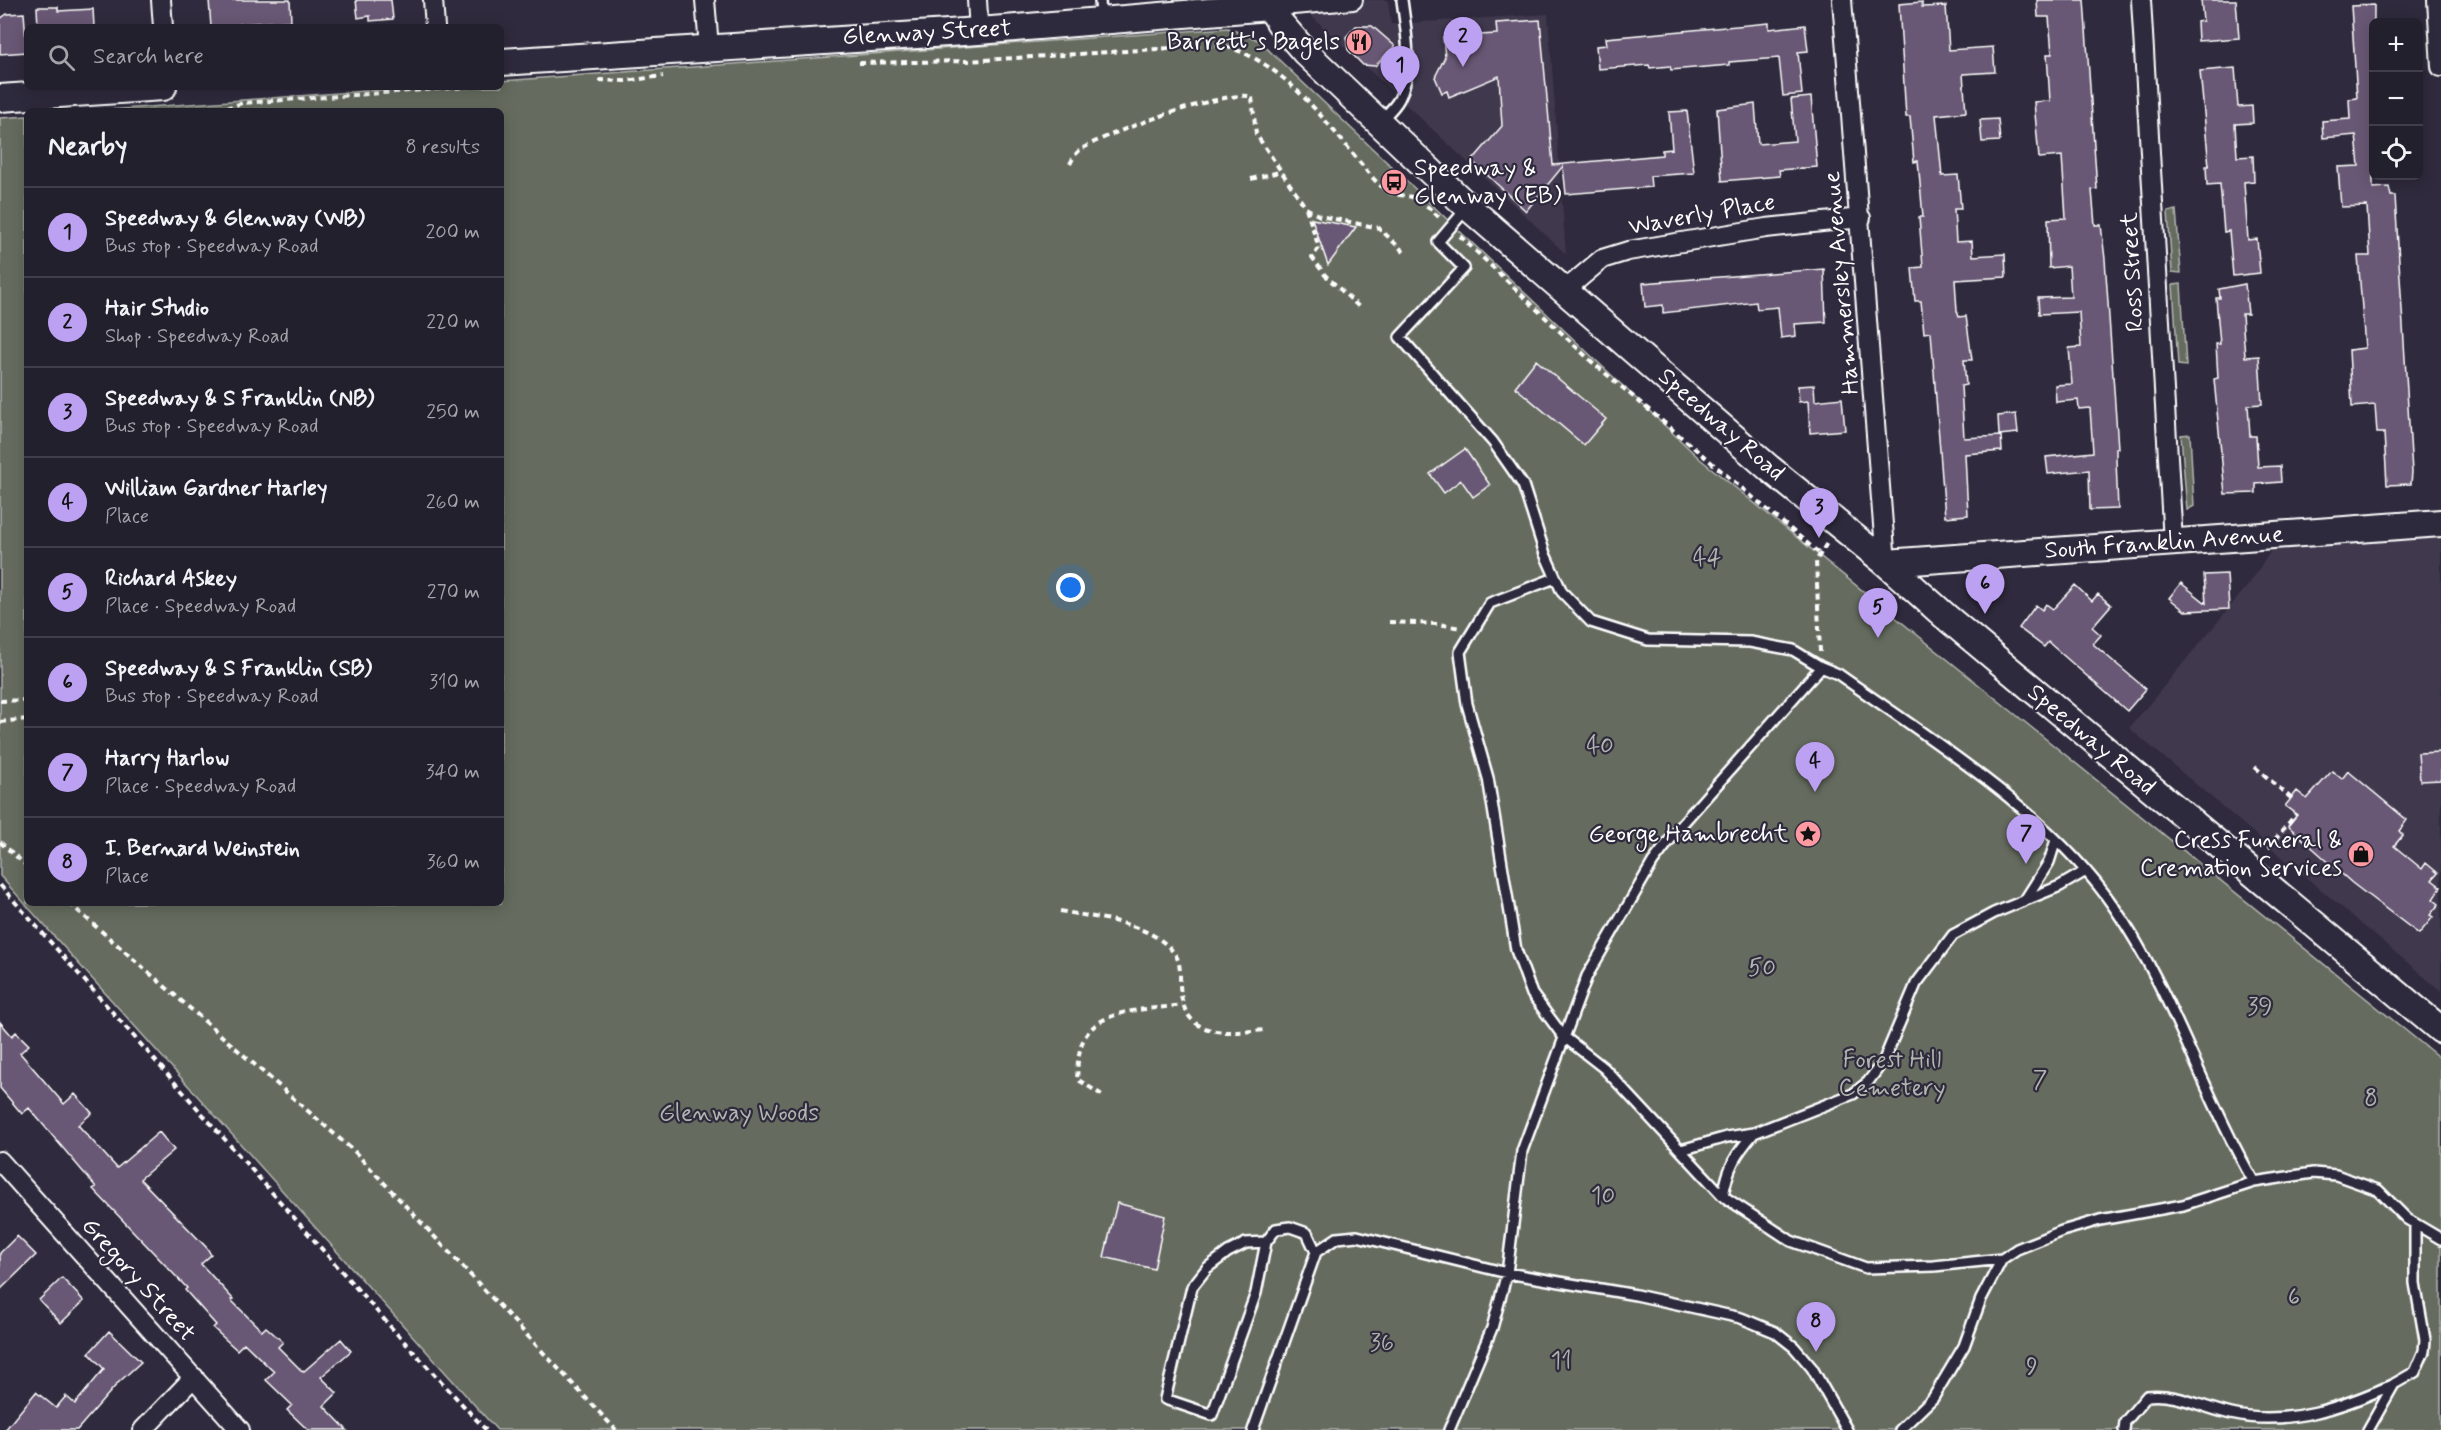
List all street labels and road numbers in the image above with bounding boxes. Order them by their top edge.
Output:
street label: Glenway Street [842,13,1012,53]
street label: Hammersley Avenue [1817,170,1867,396]
street label: Waverly Place [1626,187,1778,243]
street label: Ross Street [2114,211,2152,333]
street label: Speedway Road [1651,361,1791,489]
street label: South Franklin Avenue [2043,519,2285,567]
street label: Speedway Road [2020,677,2162,803]
street label: Gregory Street [72,1211,202,1350]

